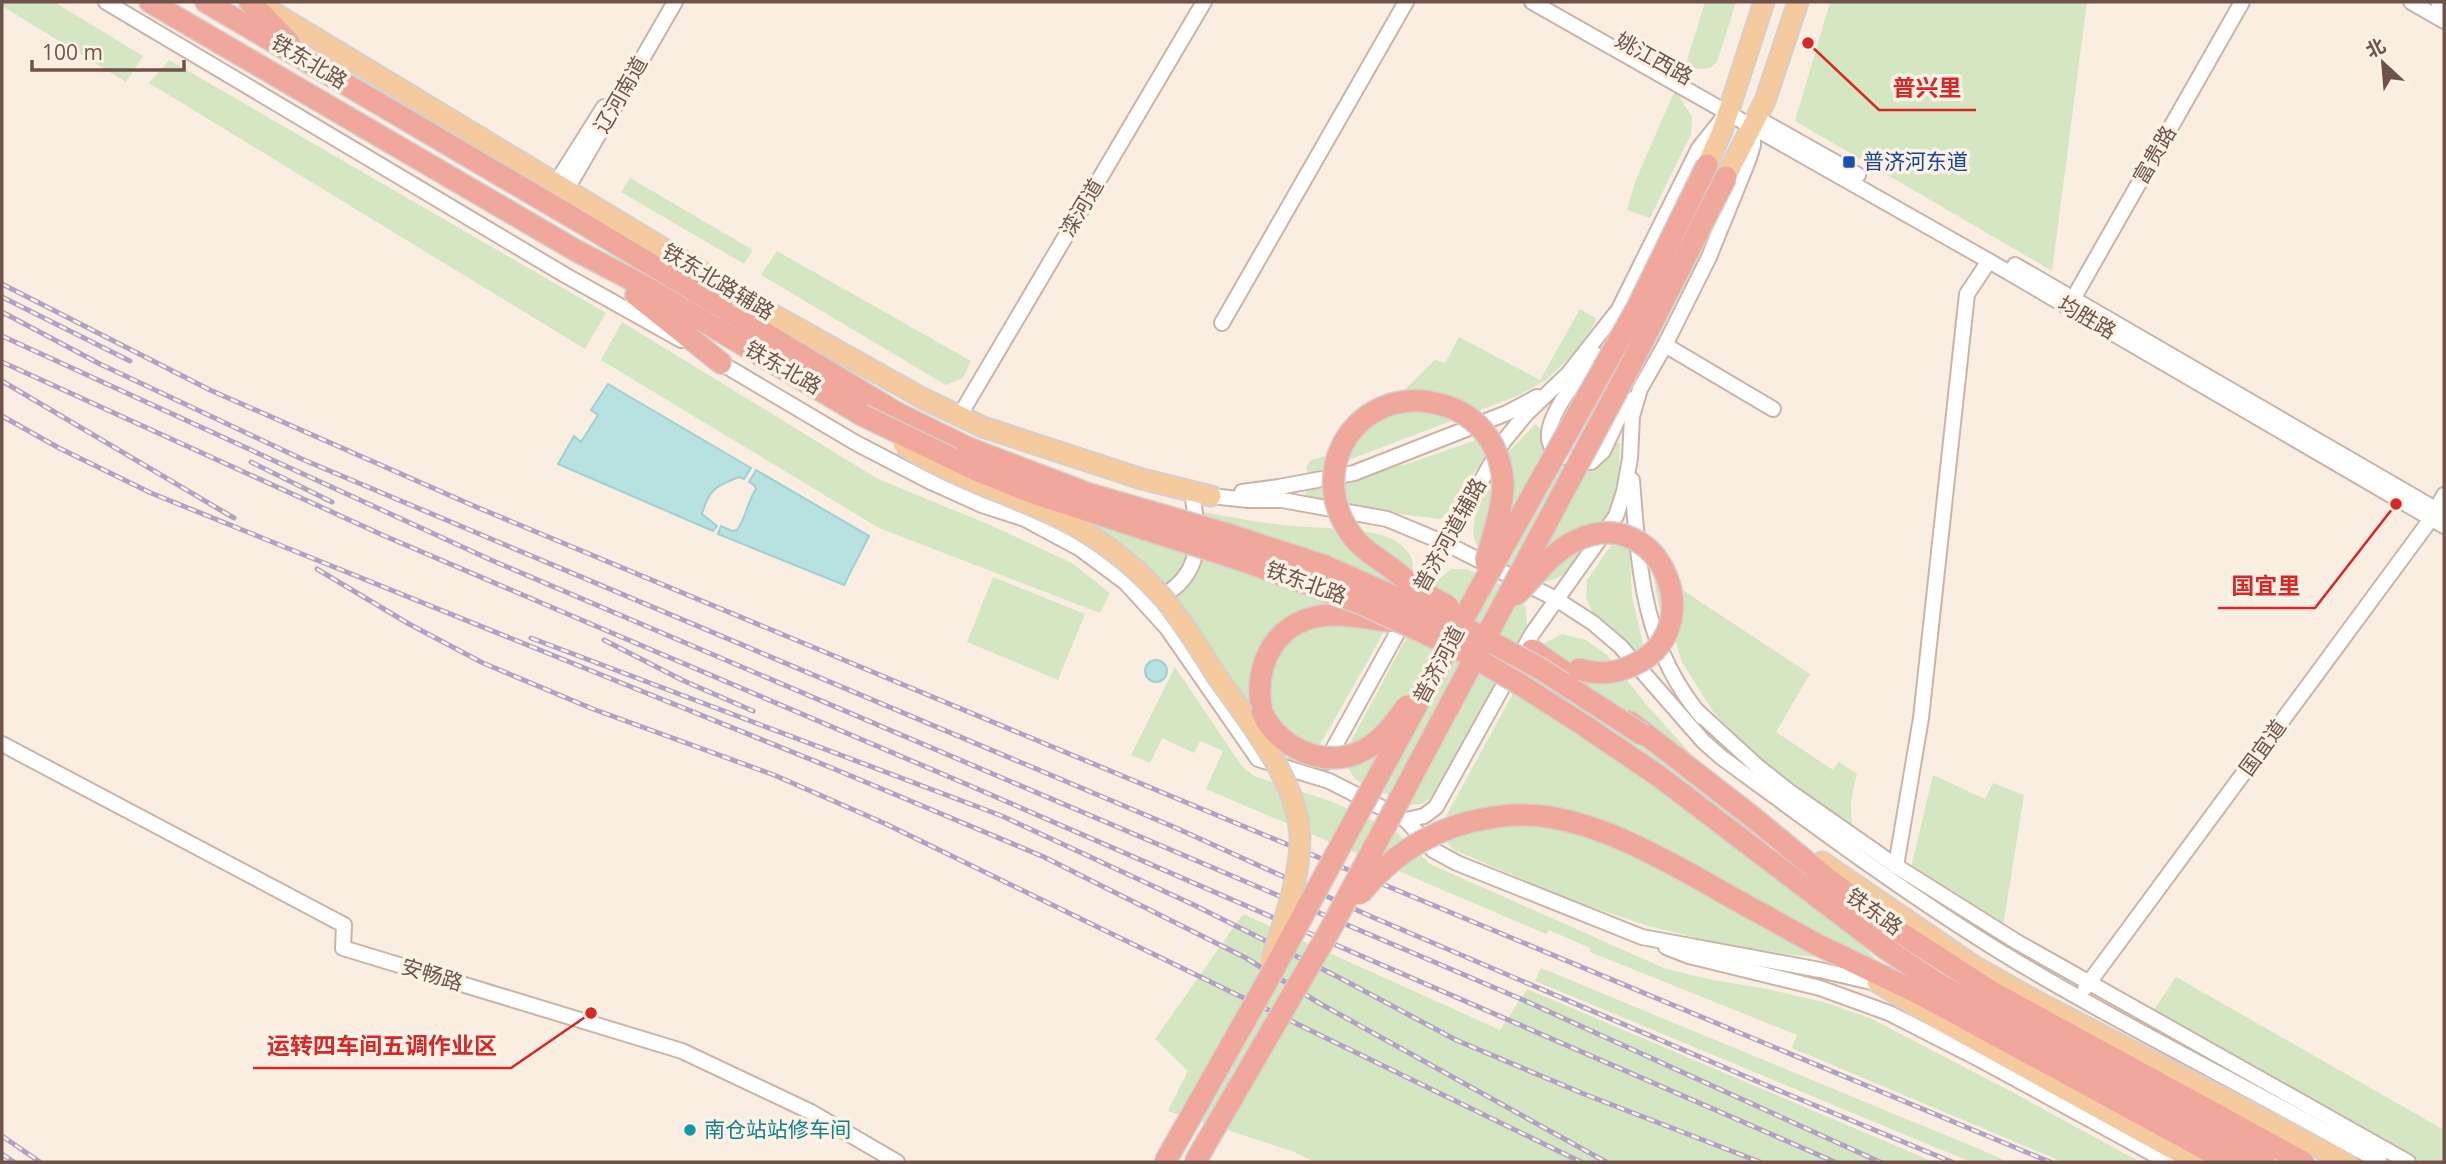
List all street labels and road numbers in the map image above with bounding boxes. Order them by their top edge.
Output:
street label: 姚江西路 [1611,26,1698,91]
street label: 铁东北路 [266,28,353,95]
street label: 辽河南道 [587,51,653,138]
street label: 富贵路 [2126,120,2182,189]
street label: 滦河道 [1053,173,1109,242]
street label: 铁东北路辅路 [657,237,780,326]
street label: 均胜路 [2053,289,2122,345]
street label: 铁东北路 [740,334,827,400]
street label: 普济河道辅路 [1406,473,1492,596]
street label: 铁东北路 [1262,555,1351,610]
street label: 普济河道 [1406,621,1470,708]
street label: 国宜道 [2232,714,2292,781]
street label: 铁东路 [1841,881,1908,941]
street label: 安畅路 [398,951,467,997]

